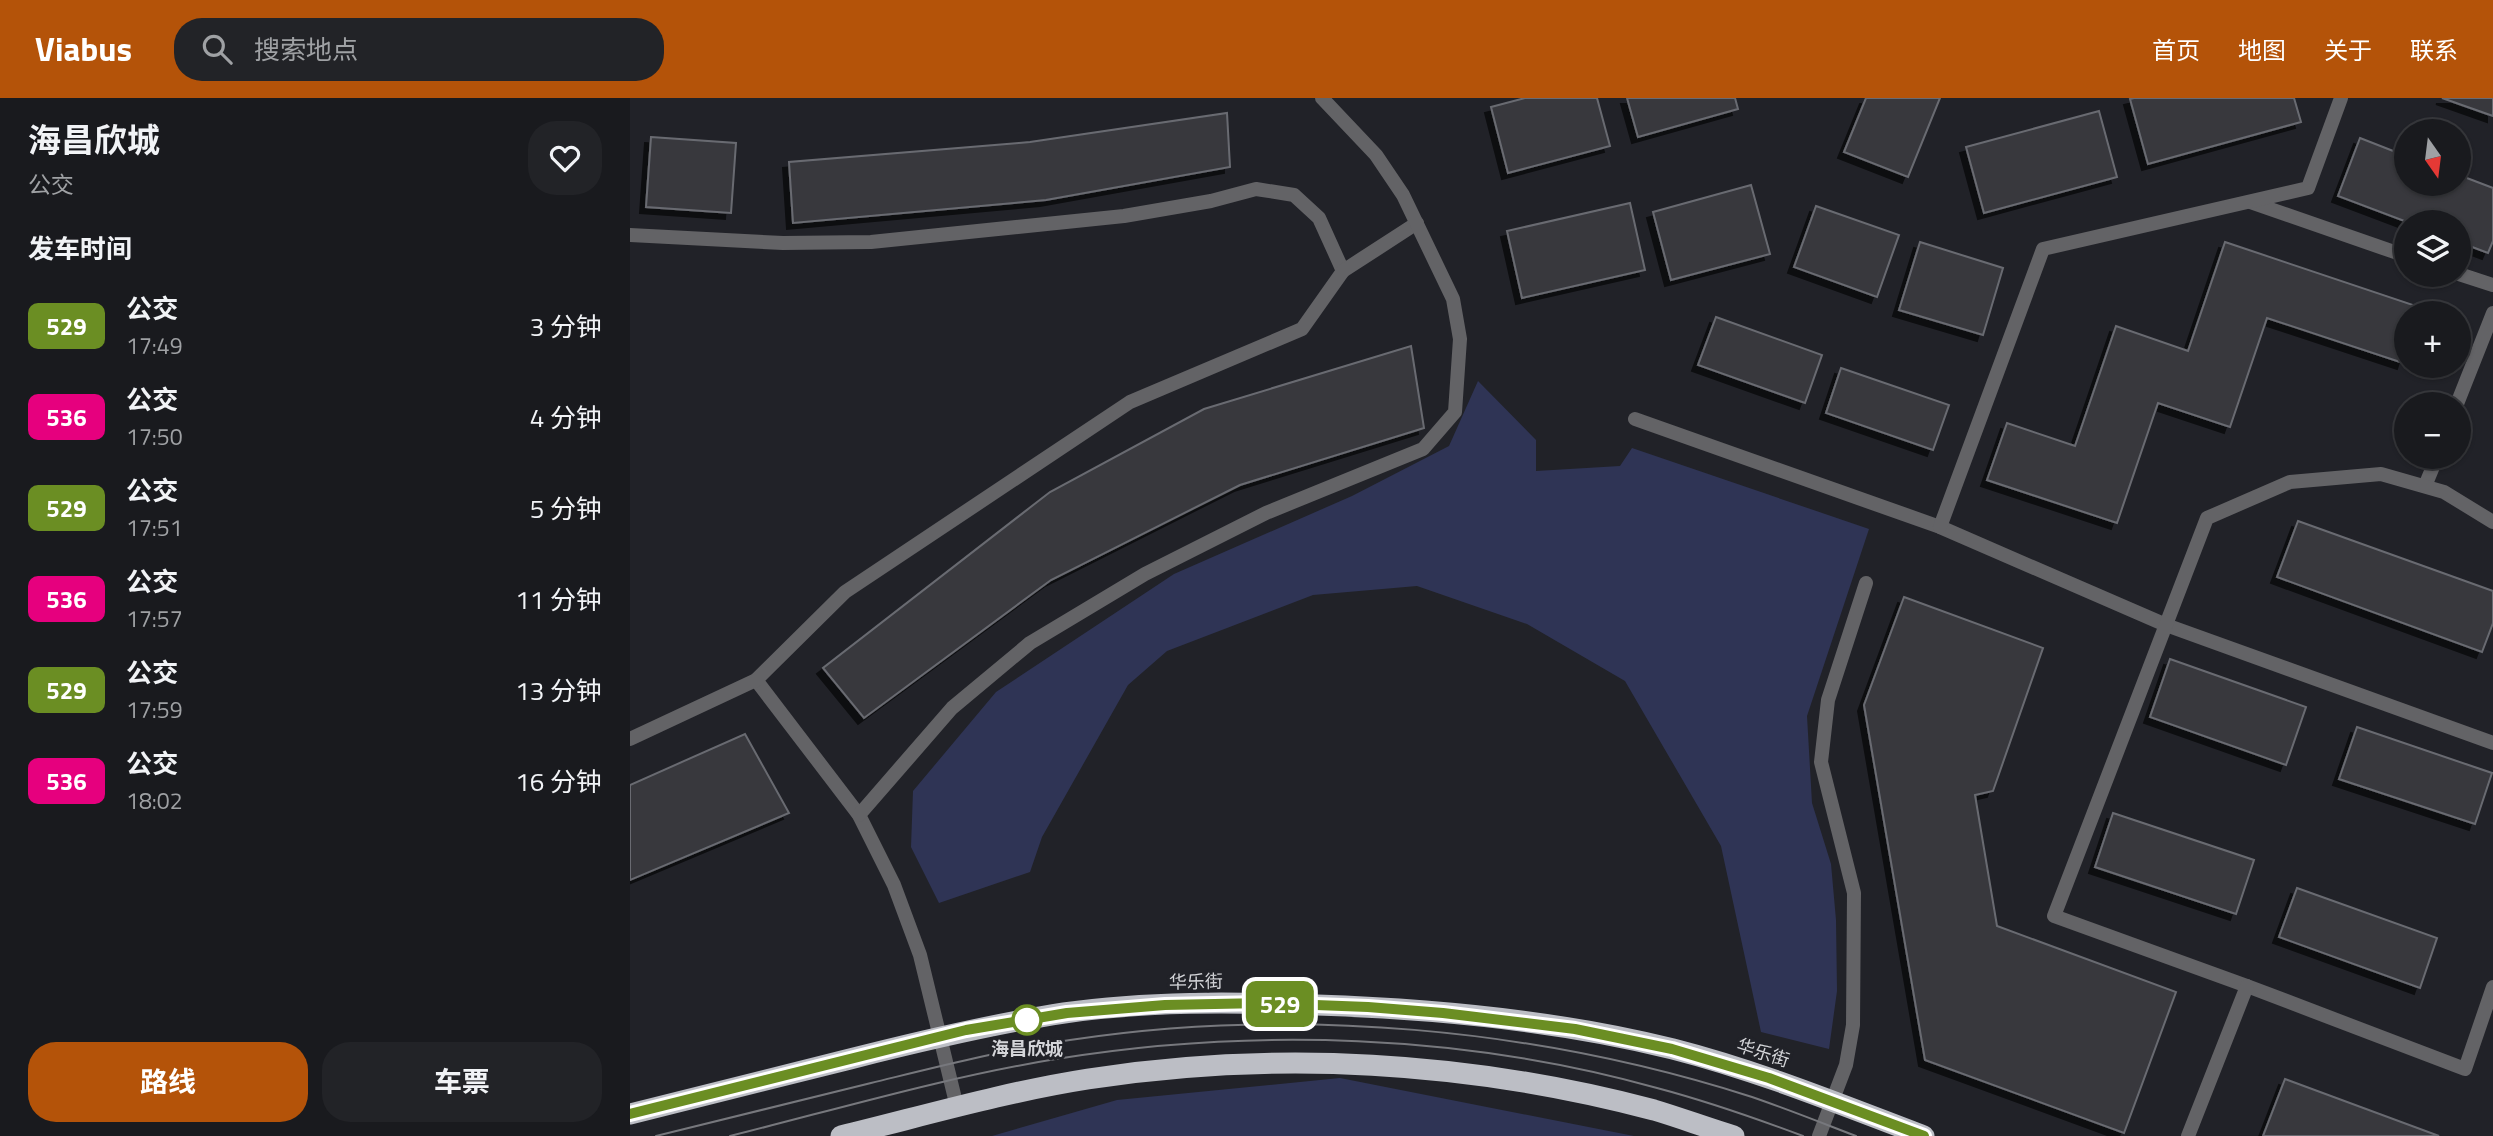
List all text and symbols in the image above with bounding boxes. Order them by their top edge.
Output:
search box [174,18,664,81]
text: Viabus [35,24,132,74]
icon: search [198,30,236,68]
text: 搜索地点 [254,30,358,69]
text: 首页 [2152,32,2200,68]
text: 地图 [2238,32,2286,68]
text: 关于 [2324,32,2372,68]
text: 联系 [2410,32,2458,68]
text: 海昌欣城 [28,115,160,165]
north arrow [2394,119,2471,196]
map controls [2394,119,2471,469]
button: heart [528,121,602,195]
text: 公交 [28,167,74,202]
button: layers [2394,210,2471,287]
text: 发车时间 [28,229,132,268]
text: 公交 [126,289,178,328]
button: + [2394,301,2471,378]
text: 3 分钟 [530,307,602,346]
text: 529 [46,308,87,344]
text: 17:49 [126,328,183,363]
text: 公交 [126,380,178,419]
button: − [2394,392,2471,469]
text: 4 分钟 [530,398,602,437]
text: 536 [46,399,87,435]
text: 17:50 [126,419,183,454]
text: 公交 [126,471,178,510]
text: 5 分钟 [530,489,602,528]
text: 529 [46,490,87,526]
text: 17:51 [126,510,183,545]
text: 公交 [126,562,178,601]
text: 11 分钟 [515,580,602,619]
text: 536 [46,581,87,617]
text: 17:57 [126,601,183,636]
text: 公交 [126,653,178,692]
text: 13 分钟 [515,671,602,710]
text: 529 [46,672,87,708]
text: 17:59 [126,692,183,727]
text: 公交 [126,744,178,783]
text: 16 分钟 [515,762,602,801]
text: 536 [46,763,87,799]
text: 18:02 [126,783,183,818]
street label: 华乐街 [1169,968,1223,995]
line badge: 529 [1240,981,1320,1027]
text: 529 [1260,986,1300,1022]
marker: 海昌欣城 [1012,1005,1042,1035]
street label: 华乐街 [1733,1031,1793,1074]
place label: 海昌欣城 [991,1035,1063,1062]
button: 路线 [28,1042,308,1122]
button: 车票 [322,1042,602,1122]

